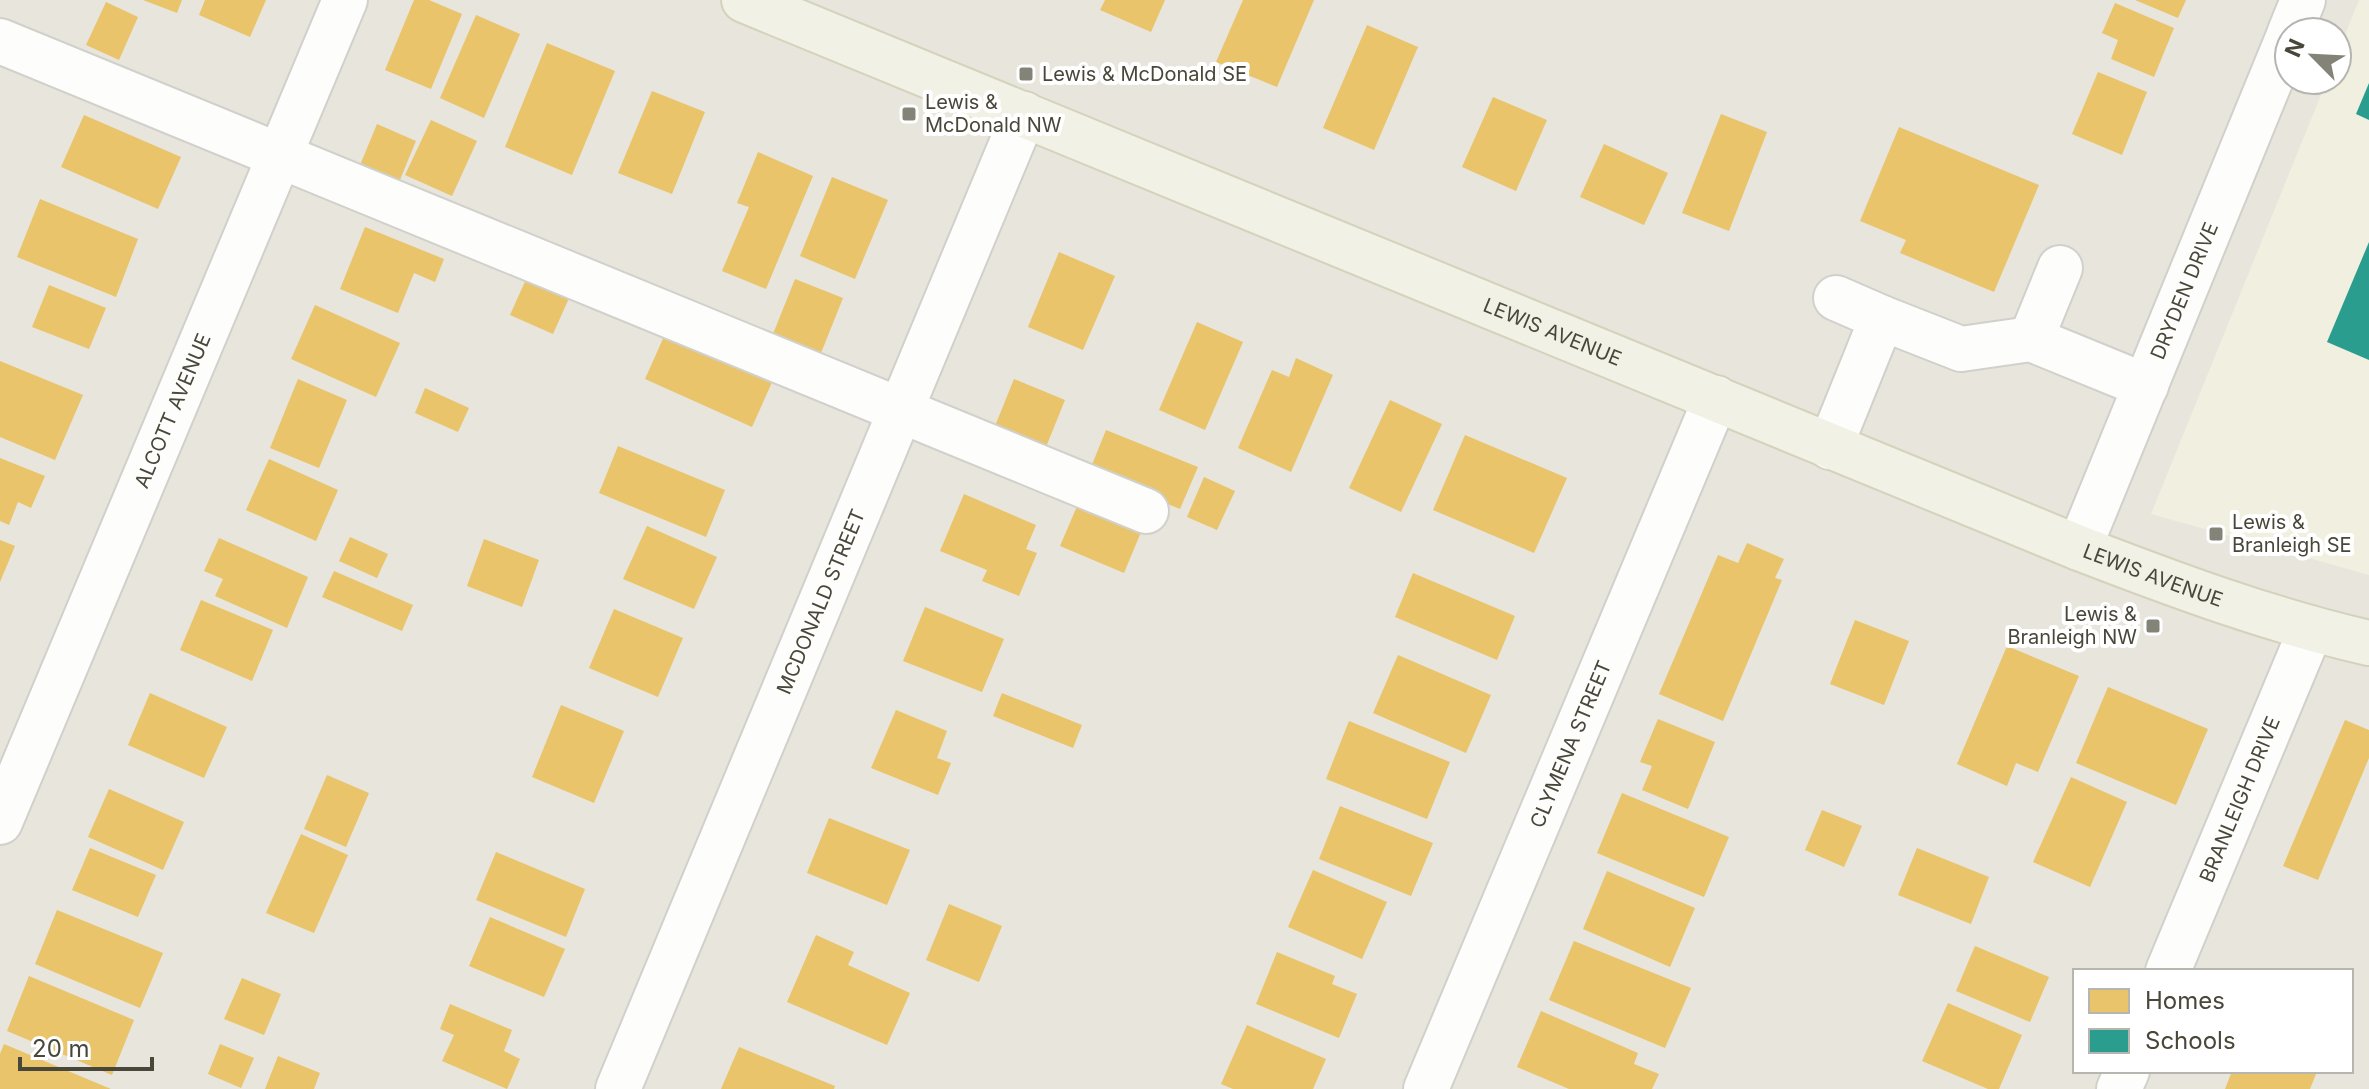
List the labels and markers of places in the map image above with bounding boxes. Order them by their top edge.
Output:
place label: Lewis & McDonald SE [1042,62,1247,86]
marker: Lewis & McDonald SE [1017,65,1035,83]
place label: Lewis & McDonald NW [925,90,1062,137]
marker: Lewis & McDonald NW [900,105,918,123]
place label: Lewis & Branleigh SE [2232,510,2352,557]
marker: Lewis & Branleigh SE [2207,525,2225,543]
place label: Lewis & Branleigh NW [2007,602,2137,649]
marker: Lewis & Branleigh NW [2144,617,2162,635]

